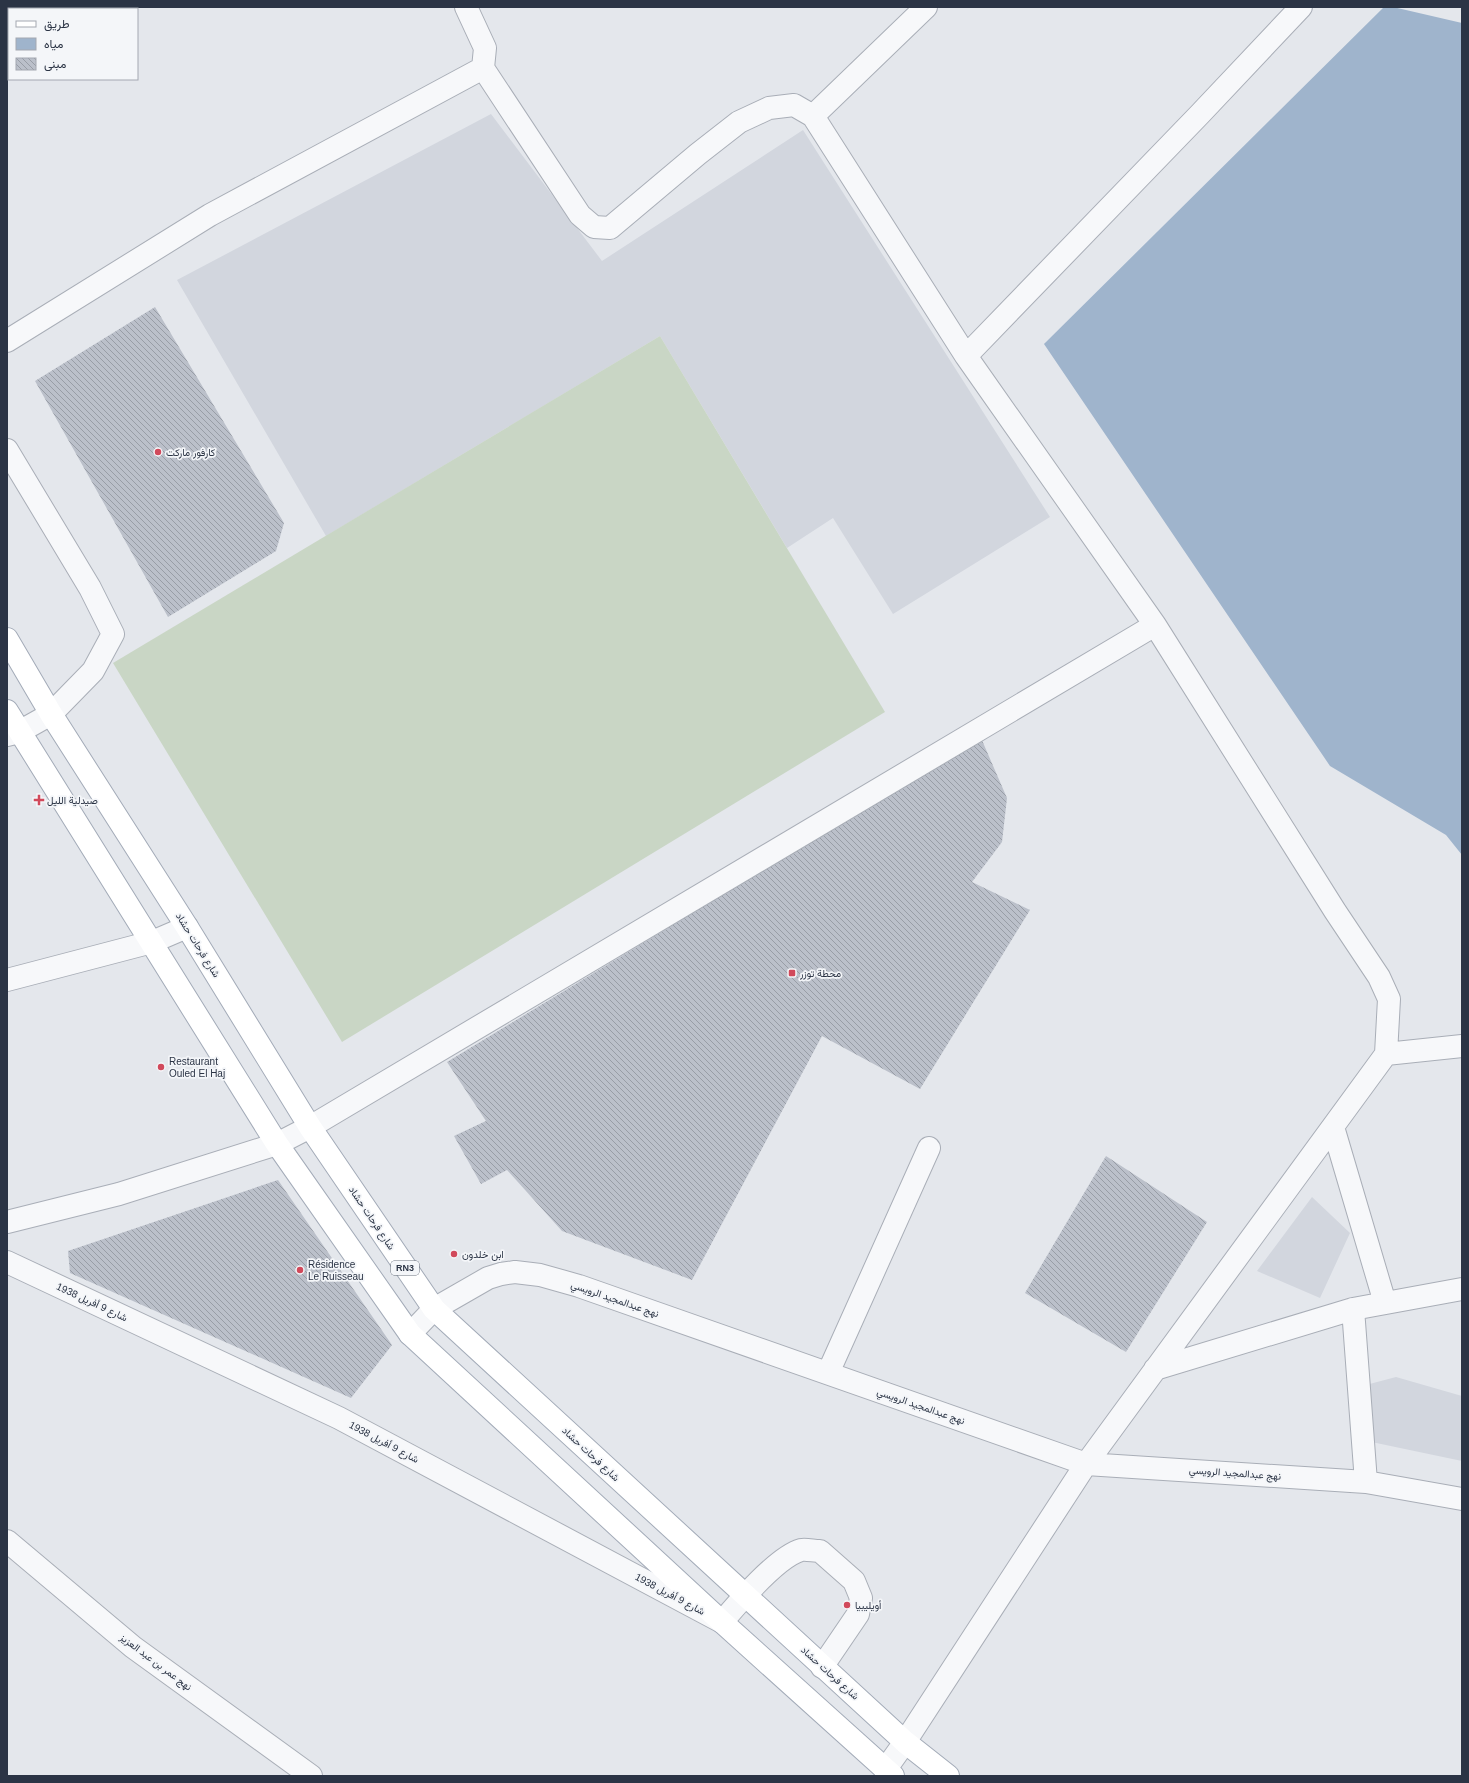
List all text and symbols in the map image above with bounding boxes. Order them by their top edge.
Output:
legend [8,8,138,80]
text: طريق [44,17,70,32]
text: مياه [44,37,63,51]
text: مبنى [44,57,66,72]
marker: كارفور ماركت [153,447,163,457]
place label: كارفور ماركت [166,447,216,459]
marker: صيدلية الليل [34,795,44,805]
place label: صيدلية الليل [47,795,98,807]
street label: شارع فرحات حشاد [173,911,222,980]
marker: محطة توزر [787,968,797,978]
place label: محطة توزر [799,968,841,980]
place label: Restaurant Ouled El Haj [169,1056,225,1079]
marker: Restaurant Ouled El Haj [156,1062,166,1072]
street label: شارع فرحات حشاد [346,1184,397,1252]
marker: ابن خلدون [449,1249,459,1259]
place label: ابن خلدون [462,1249,504,1261]
place label: Résidence Le Ruisseau [308,1259,364,1282]
road number: RN3 [391,1261,419,1275]
marker: Résidence Le Ruisseau [295,1265,305,1275]
street label: نهج عبدالمجيد الرويسي [569,1279,661,1322]
street label: شارع 9 أفريل 1938 [54,1281,129,1324]
street label: نهج عبدالمجيد الرويسي [875,1386,967,1429]
street label: شارع 9 أفريل 1938 [347,1419,421,1466]
street label: شارع فرحات حشاد [560,1425,622,1484]
street label: نهج عبدالمجيد الرويسي [1188,1464,1282,1485]
street label: شارع 9 أفريل 1938 [633,1571,707,1618]
marker: أويليبيا [842,1600,852,1610]
place label: أويليبيا [855,1600,882,1612]
street label: نهج عمر بن عبد العزيز [117,1631,194,1693]
street label: شارع فرحات حشاد [798,1644,861,1703]

